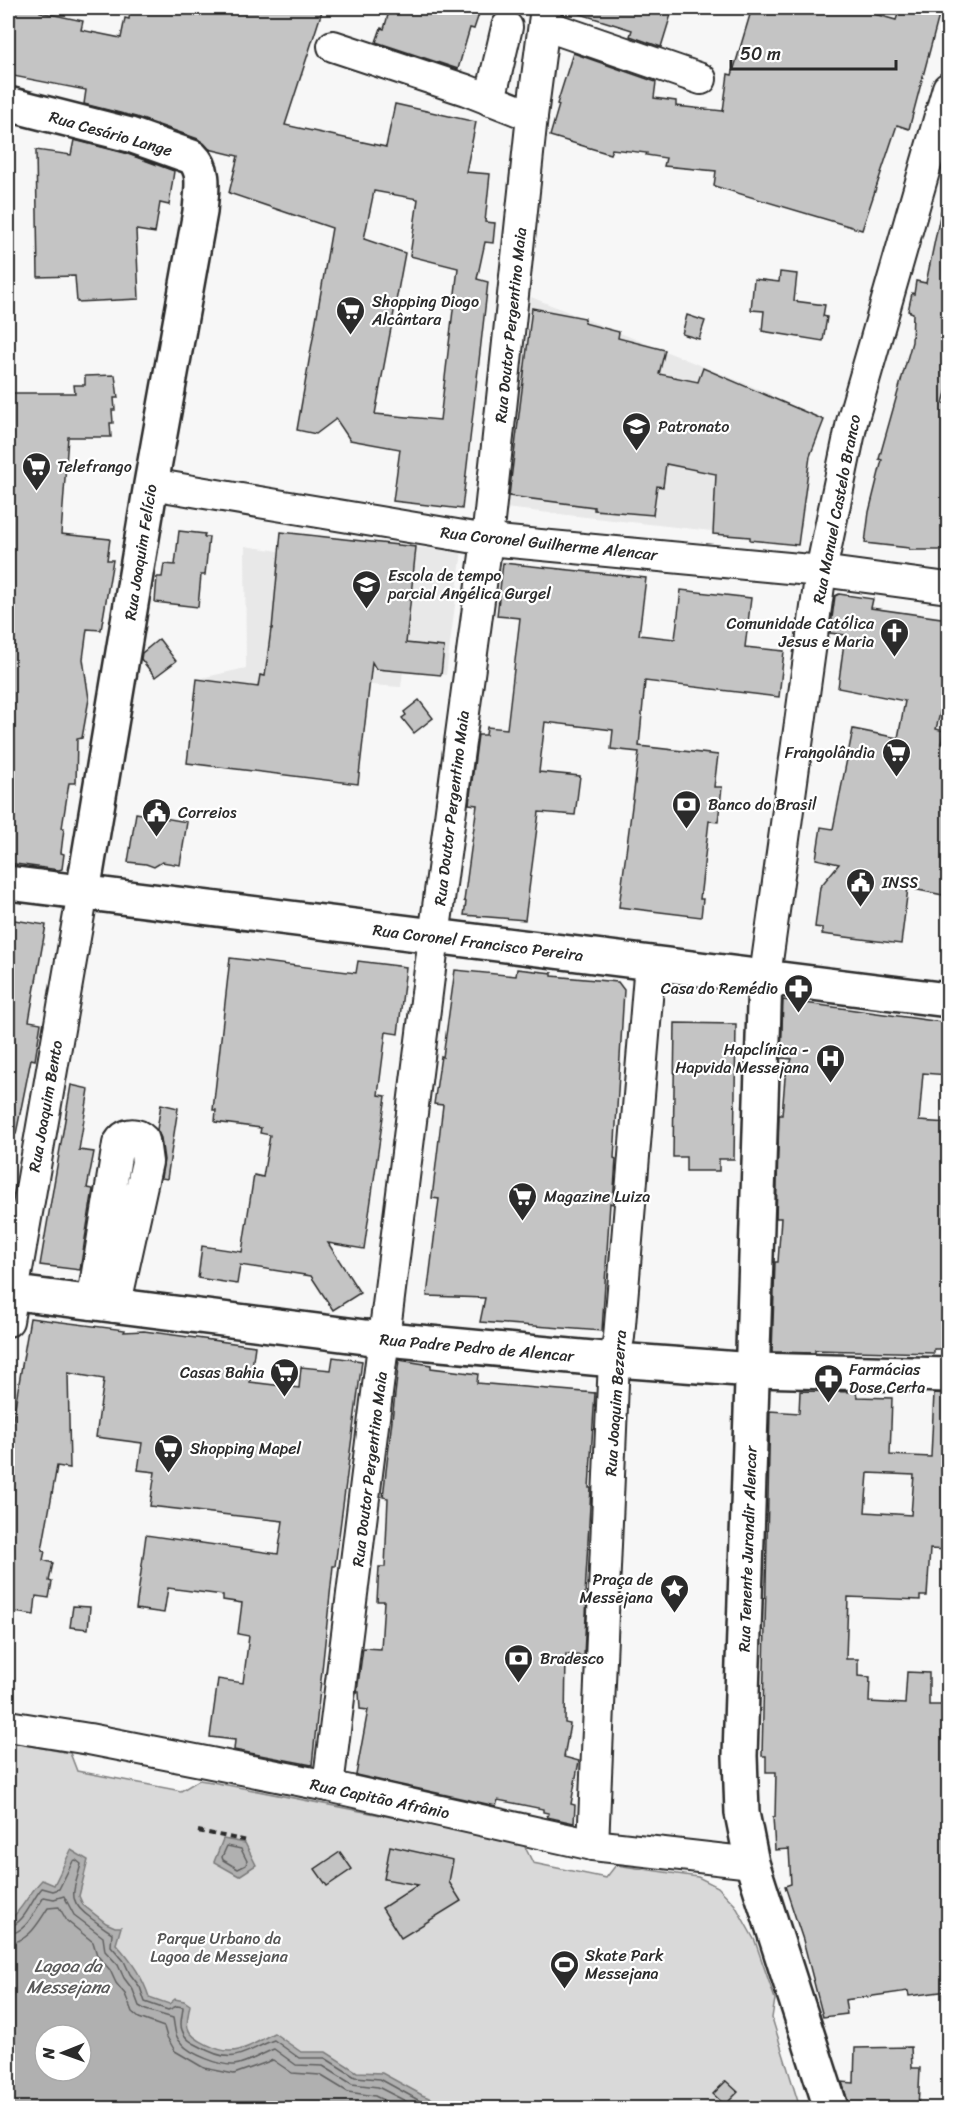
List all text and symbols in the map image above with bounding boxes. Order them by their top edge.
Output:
scale bar [731,33,896,71]
text: 50 m [740,38,781,70]
street label: Rua Cesário Lange [46,102,176,165]
street label: Rua Doutor Pergentino Maia [486,226,535,424]
place label: Shopping Diogo Alcântara [371,287,479,334]
supermarket icon: Shopping Diogo Alcântara [335,294,367,336]
school or university icon: Patronato [621,410,653,452]
place label: Patronato [658,412,729,441]
street label: Rua Manuel Castelo Branco [804,412,869,606]
supermarket icon: Telefrango [20,450,52,492]
place label: Telefrango [57,452,132,481]
street label: Rua Joaquim Felício [115,482,166,622]
street label: Rua Coronel Guilherme Alencar [439,518,660,569]
place label: Escola de tempo parcial Angélica Gurgel [387,561,551,608]
school or university icon: Escola de tempo parcial Angélica Gurgel [351,568,383,610]
place label: Comunidade Católica Jesus e Maria [727,609,875,656]
church icon: Comunidade Católica Jesus e Maria [879,616,911,658]
street label: Rua Doutor Pergentino Maia [425,709,478,907]
supermarket icon: Frangolândia [880,736,912,778]
place label: Frangolândia [785,738,875,767]
bank icon: Banco do Brasil [671,788,703,830]
place label: Banco do Brasil [708,790,817,819]
public building icon: Correios [141,796,173,838]
place label: Correios [178,798,237,827]
public building icon: INSS [845,866,877,908]
place label: INSS [881,868,918,897]
street label: Rua Coronel Francisco Pereira [371,915,585,970]
pharmacy icon: Casa do Remédio [783,972,815,1014]
place label: Casa do Remédio [661,974,778,1003]
place label: Hapclínica - Hapvida Messejana [675,1035,809,1082]
street label: Rua Joaquim Bento [20,1038,71,1174]
hospital icon: Hapclínica - Hapvida Messejana [814,1042,846,1084]
supermarket icon: Magazine Luiza [507,1180,539,1222]
place label: Magazine Luiza [544,1182,650,1211]
street label: Rua Padre Pedro de Alencar [379,1325,577,1371]
street label: Rua Joaquim Bezerra [596,1329,635,1477]
place label: Farmácias Dose Certa [849,1355,925,1402]
supermarket icon: Casas Bahia [269,1356,301,1398]
place label: Casas Bahia [180,1358,265,1387]
pharmacy icon: Farmácias Dose Certa [812,1362,844,1404]
street label: Rua Doutor Pergentino Maia [343,1370,396,1568]
supermarket icon: Shopping Mapel [153,1432,185,1474]
place label: Shopping Mapel [190,1434,301,1463]
street label: Rua Tenente Jurandir Alencar [729,1444,766,1653]
place label: Praça de Messejana [579,1565,653,1612]
place icon: Praça de Messejana [658,1572,690,1614]
bank icon: Bradesco [503,1642,535,1684]
place label: Bradesco [540,1644,604,1673]
street label: Rua Capitão Afrânio [307,1770,452,1827]
park label: Parque Urbano da Lagoa de Messejana [150,1924,289,1971]
place label: Skate Park Messejana [585,1941,664,1988]
sports icon: Skate Park Messejana [548,1948,580,1990]
water label: Lagoa da Messejana [27,1950,111,2003]
north arrow [33,2023,93,2083]
text: N [34,2047,63,2060]

